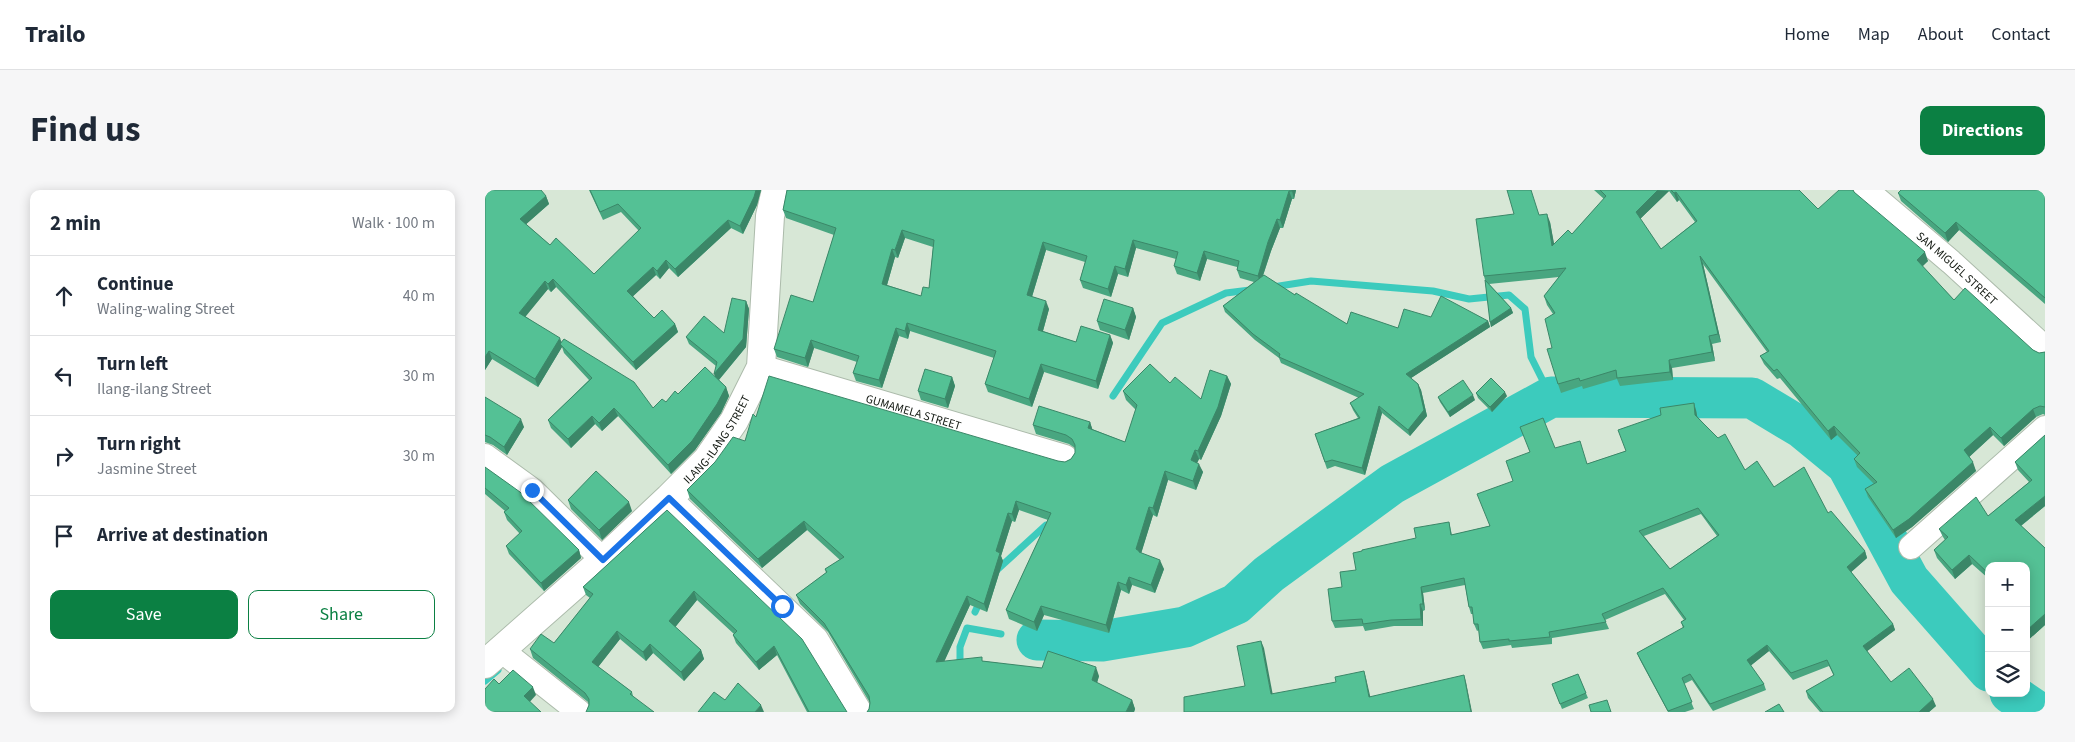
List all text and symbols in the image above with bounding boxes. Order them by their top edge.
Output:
text: Trailo [25,17,86,52]
text: Home [1784,22,1830,47]
text: Map [1858,22,1890,47]
text: About [1918,22,1963,47]
text: Contact [1991,22,2050,47]
text: Find us [30,105,140,155]
button: Directions [1920,106,2045,155]
text: 2 min [50,208,101,238]
text: Walk · 100 m [352,212,435,234]
street label: SAN MIGUEL STREET [1913,228,2002,309]
text: Continue [97,271,174,298]
icon: ahead [50,282,78,310]
text: 40 m [403,285,435,307]
text: Waling-waling Street [97,298,235,320]
text: Turn left [97,351,168,378]
icon: left [50,362,78,390]
text: 30 m [403,365,435,387]
text: Ilang-ilang Street [97,378,211,400]
street label: GUMAMELA STREET [864,390,964,434]
street label: ILANG-ILANG STREET [679,392,754,488]
text: Turn right [97,431,181,458]
icon: right [50,442,78,470]
text: 30 m [403,445,435,467]
text: Jasmine Street [97,458,197,480]
route end [521,479,544,502]
icon: arrive [50,522,78,550]
text: Arrive at destination [97,522,268,549]
map controls [1985,562,2030,697]
button: + [1985,562,2030,607]
button: Save [50,590,238,639]
button: Share [248,590,435,639]
route start [771,595,794,618]
button: − [1985,607,2030,652]
button: layers [1985,652,2030,697]

